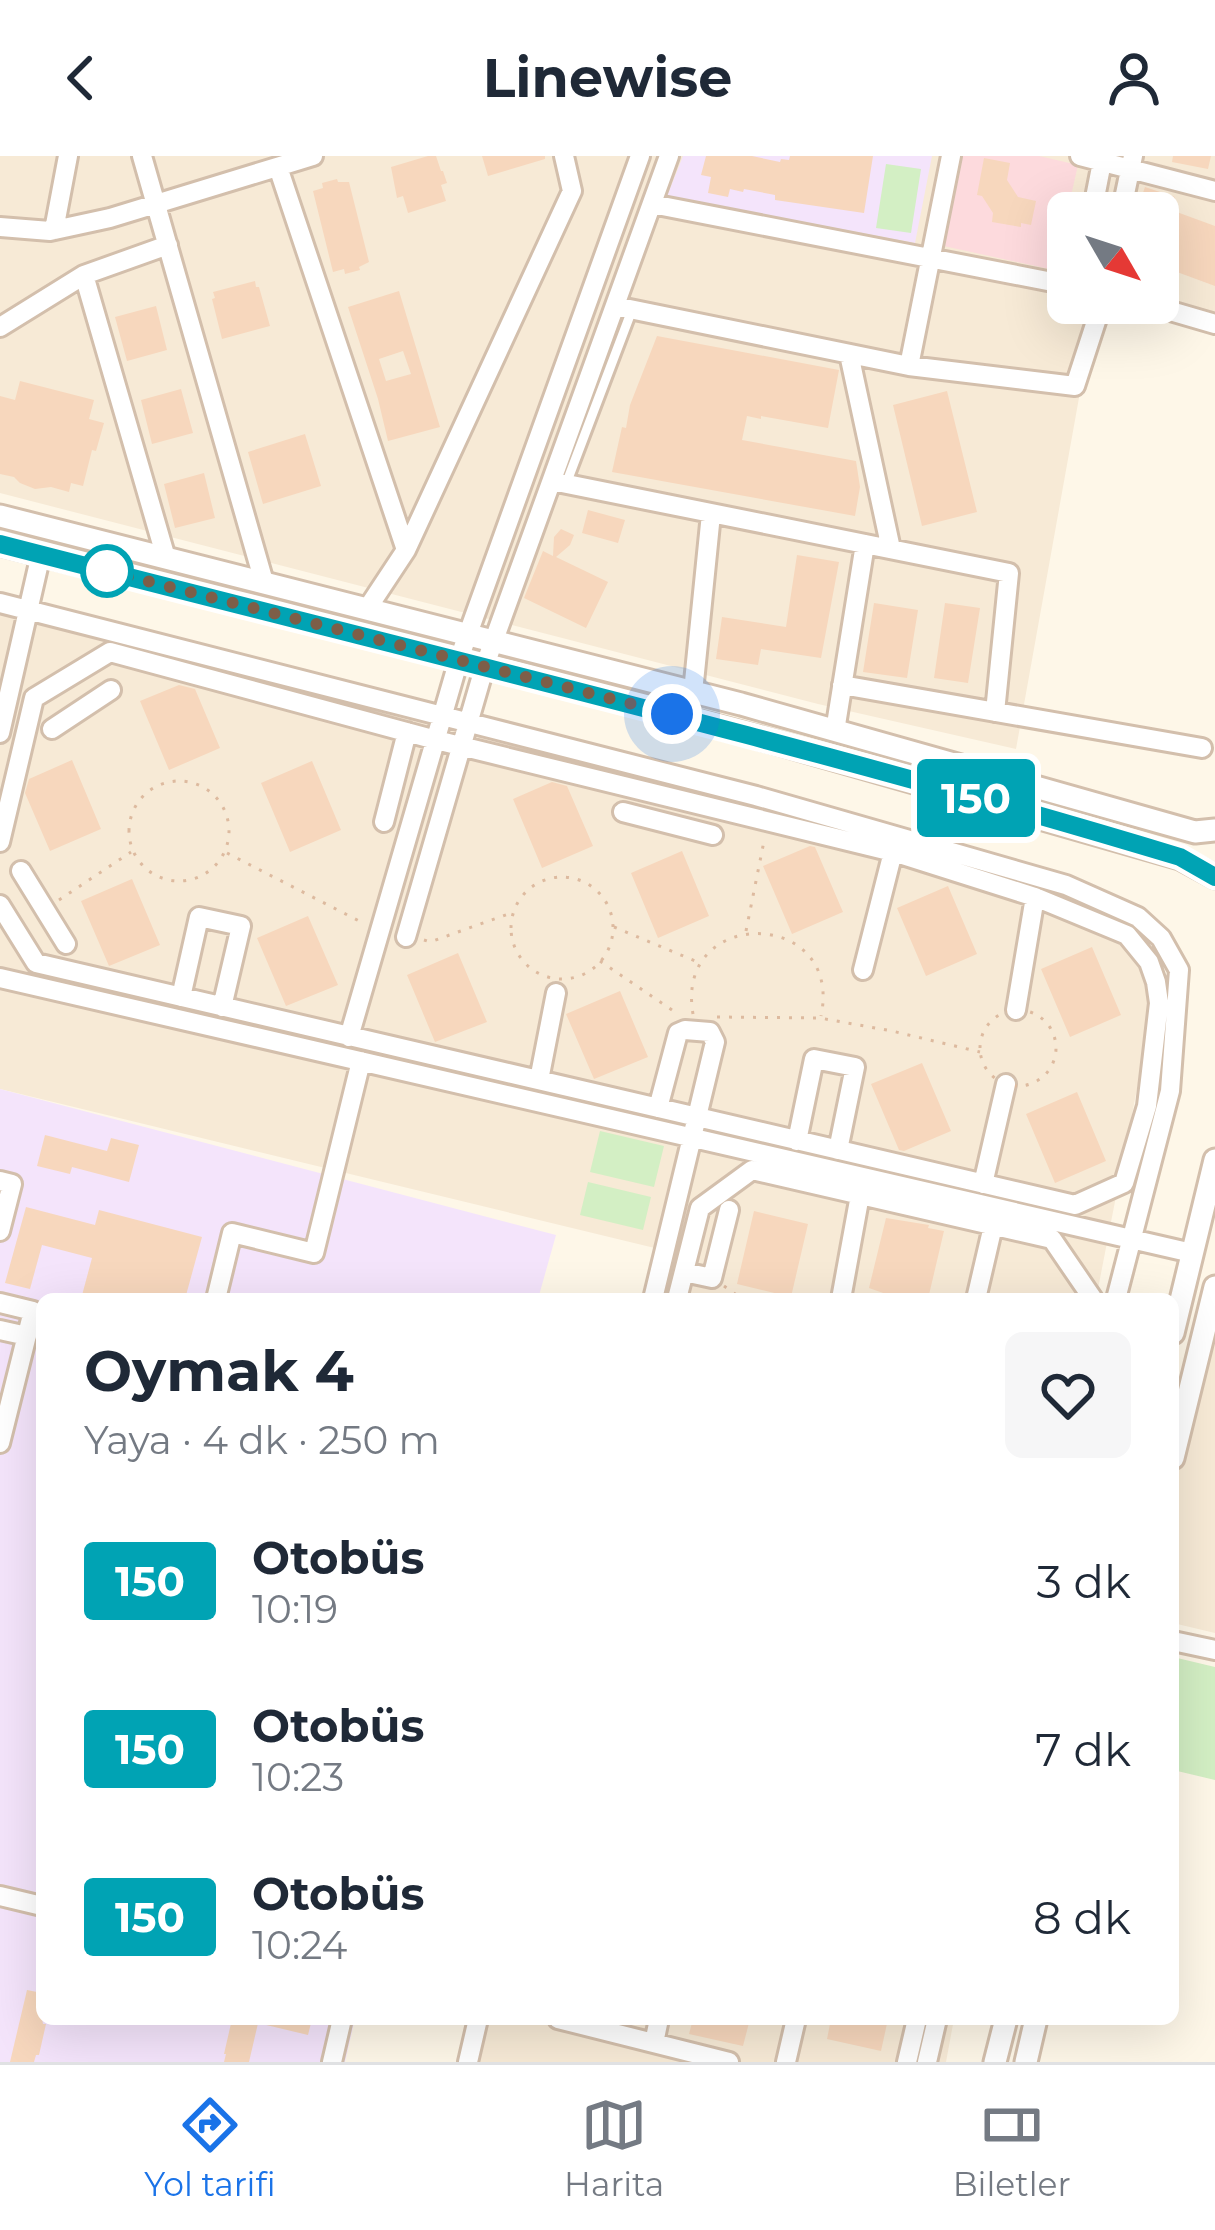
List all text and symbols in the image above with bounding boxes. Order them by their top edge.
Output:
icon: back [48,45,114,111]
text: Linewise [483,45,732,111]
icon: person [1101,45,1167,111]
north arrow [1047,192,1179,324]
map controls [1047,192,1179,324]
unlabelled marker [82,546,132,596]
your location [642,684,702,744]
line badge: 150 [907,759,1045,837]
text: 150 [941,772,1011,824]
button: heart [1005,1332,1131,1458]
text: Oymak 4 [84,1336,354,1405]
text: Yaya · 4 dk · 250 m [84,1416,440,1464]
text: Otobüs [252,1530,424,1585]
text: 3 dk [1036,1554,1131,1609]
text: 150 [115,1555,185,1607]
text: 10:19 [252,1585,338,1633]
text: Otobüs [252,1698,424,1753]
text: 7 dk [1035,1722,1131,1777]
text: 150 [115,1723,185,1775]
text: 10:23 [252,1753,344,1801]
text: Otobüs [252,1866,424,1921]
text: 8 dk [1033,1890,1131,1945]
text: 150 [115,1891,185,1943]
text: 10:24 [252,1921,347,1969]
tab: Yol tarifi [144,2092,276,2204]
tab: Harita [564,2092,664,2204]
tab: Biletler [953,2092,1071,2204]

